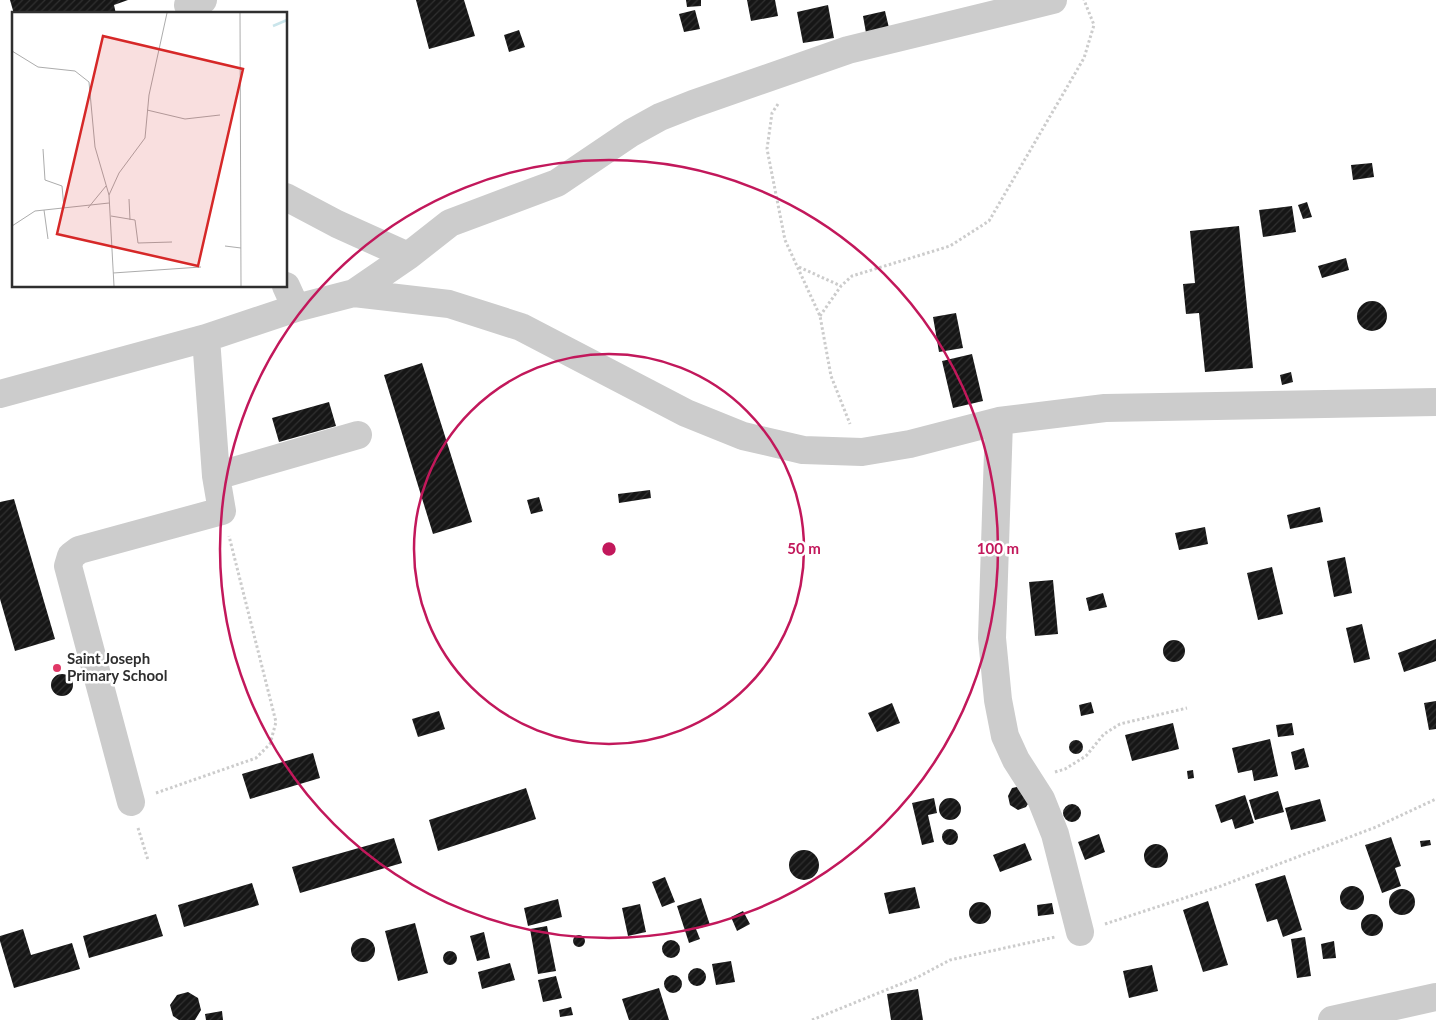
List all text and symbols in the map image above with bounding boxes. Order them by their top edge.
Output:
inset map [12,12,288,288]
text: 50 m [787,539,821,557]
text: 100 m [977,539,1019,557]
centre of rings [600,540,618,558]
place label: Saint Joseph Primary School [67,649,167,684]
marker: Saint Joseph Primary School [51,662,63,674]

